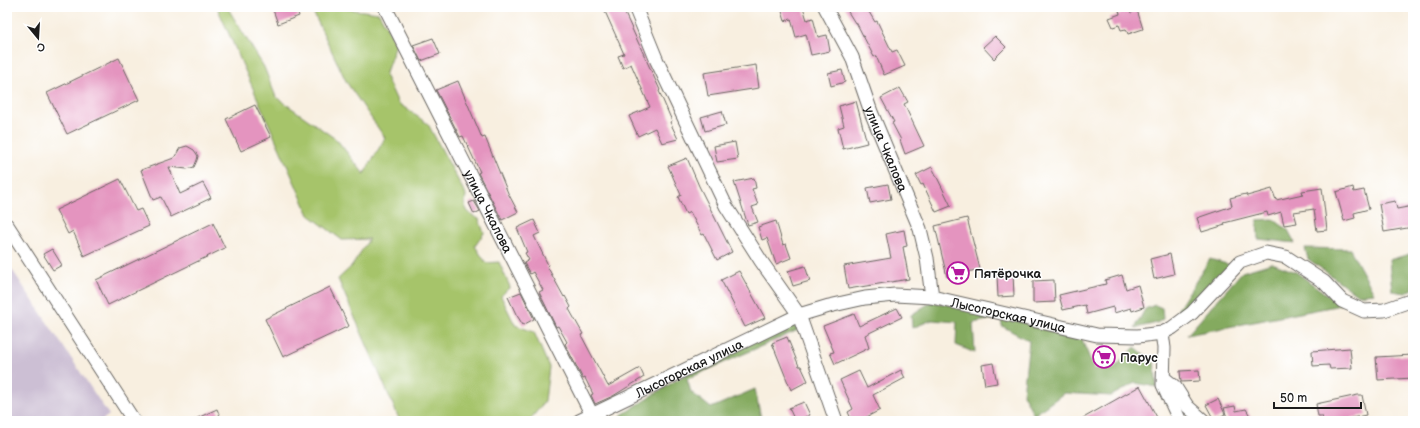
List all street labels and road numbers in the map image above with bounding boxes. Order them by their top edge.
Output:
street label: улица Чкалова [861,104,911,195]
street label: улица Чкалова [460,167,516,256]
street label: Лысогорская улица [948,294,1067,337]
street label: Лысогорская улица [632,336,746,402]

